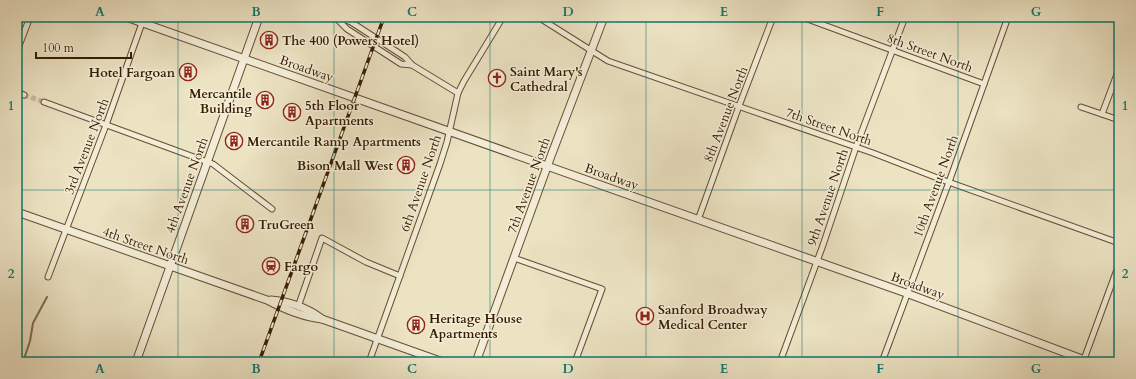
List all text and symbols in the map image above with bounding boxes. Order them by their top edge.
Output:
text: A [95,3,105,21]
text: B [251,3,261,21]
text: C [407,3,417,21]
text: D [562,3,574,21]
text: E [720,3,728,21]
text: F [876,3,884,21]
text: G [1031,3,1042,21]
street label: 8th Street North [884,29,975,77]
building icon: The 400 (Powers Hotel) [259,30,279,50]
place label: The 400 (Powers Hotel) [282,32,419,50]
scale bar [36,34,131,60]
text: 100 m [42,40,75,56]
street label: Broadway [277,51,336,87]
building icon: Hotel Fargoan [178,62,198,82]
place label: Saint Mary's Cathedral [510,63,583,96]
place label: Hotel Fargoan [89,64,176,82]
street label: 8th Avenue North [699,64,752,165]
church icon: Saint Mary's Cathedral [487,68,507,88]
place label: Mercantile Building [189,85,252,118]
building icon: Mercantile Building [255,90,275,110]
street label: 3rd Avenue North [60,96,114,197]
text: 1 [8,97,14,115]
place label: 5th Floor Apartments [305,97,374,130]
text: 1 [1122,97,1128,115]
building icon: 5th Floor Apartments [282,102,302,122]
street label: 7th Street North [783,104,874,150]
building icon: Mercantile Ramp Apartments [224,131,244,151]
place label: Mercantile Ramp Apartments [247,133,421,151]
street label: 6th Avenue North [396,133,446,234]
street label: 10th Avenue North [909,133,963,240]
street label: 4th Avenue North [161,135,213,236]
street label: 7th Avenue North [503,135,555,236]
street label: 9th Avenue North [803,147,853,248]
building icon: Bison Mall West [396,155,416,175]
place label: Bison Mall West [297,157,393,175]
street label: Broadway [582,159,641,195]
building icon: TruGreen [235,214,255,234]
place label: TruGreen [258,216,315,234]
street label: 4th Street North [100,223,191,269]
station icon: Fargo [261,256,281,276]
place label: Fargo [284,258,319,276]
text: 2 [8,265,15,283]
text: 2 [1122,265,1129,283]
street label: Broadway [888,268,947,304]
place label: Sanford Broadway Medical Center [658,301,768,334]
hospital icon: Sanford Broadway Medical Center [635,306,655,326]
place label: Heritage House Apartments [429,310,522,343]
building icon: Heritage House Apartments [406,315,426,335]
text: A [95,360,105,378]
text: B [251,360,261,378]
text: C [407,360,417,378]
text: D [562,360,574,378]
text: E [720,360,728,378]
text: F [876,360,884,378]
text: G [1031,360,1042,378]

